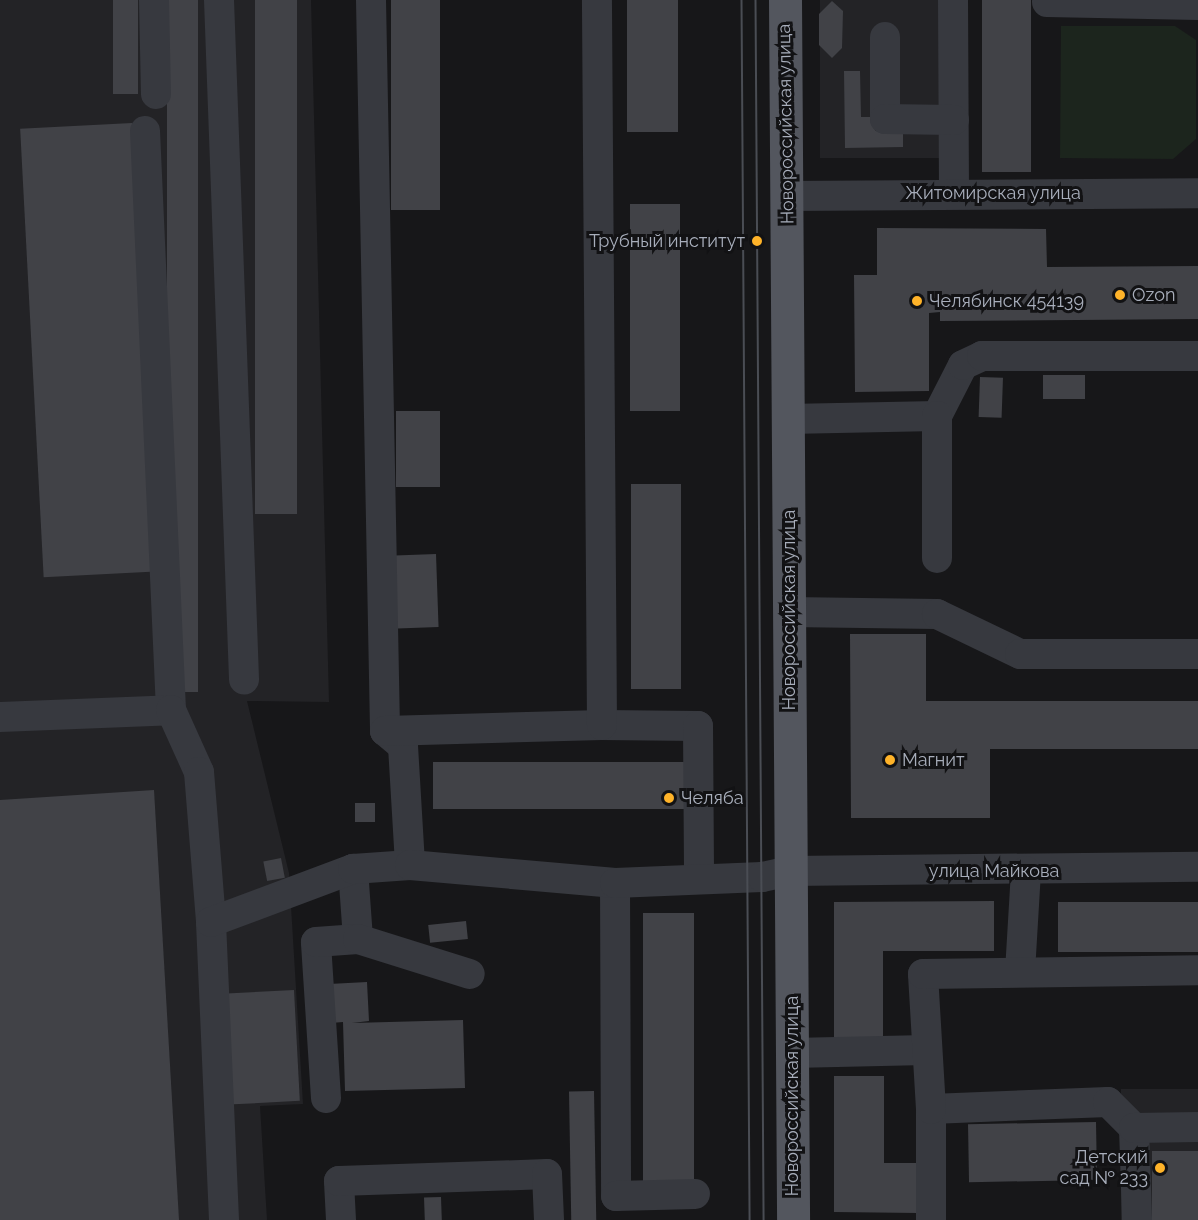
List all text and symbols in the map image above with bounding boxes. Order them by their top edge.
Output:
street label: Новороссийская улица [773,23,799,225]
street label: Житомирская улица [905,182,1081,204]
place label: Трубный институт [589,230,745,252]
marker: Трубный институт [750,234,764,248]
place label: Ozon [1132,284,1175,306]
marker: Ozon [1113,288,1127,302]
place label: Челябинск 454139 [929,290,1084,312]
marker: Челябинск 454139 [910,294,924,308]
street label: Новороссийская улица [778,510,800,710]
place label: Магнит [902,749,965,771]
marker: Магнит [883,753,897,767]
place label: Челяба [681,787,743,809]
marker: Челяба [662,791,676,805]
street label: улица Майкова [929,860,1059,882]
street label: Новороссийская улица [781,996,803,1196]
place label: Детский сад № 233 [1060,1147,1148,1190]
marker: Детский сад № 233 [1153,1161,1167,1175]

